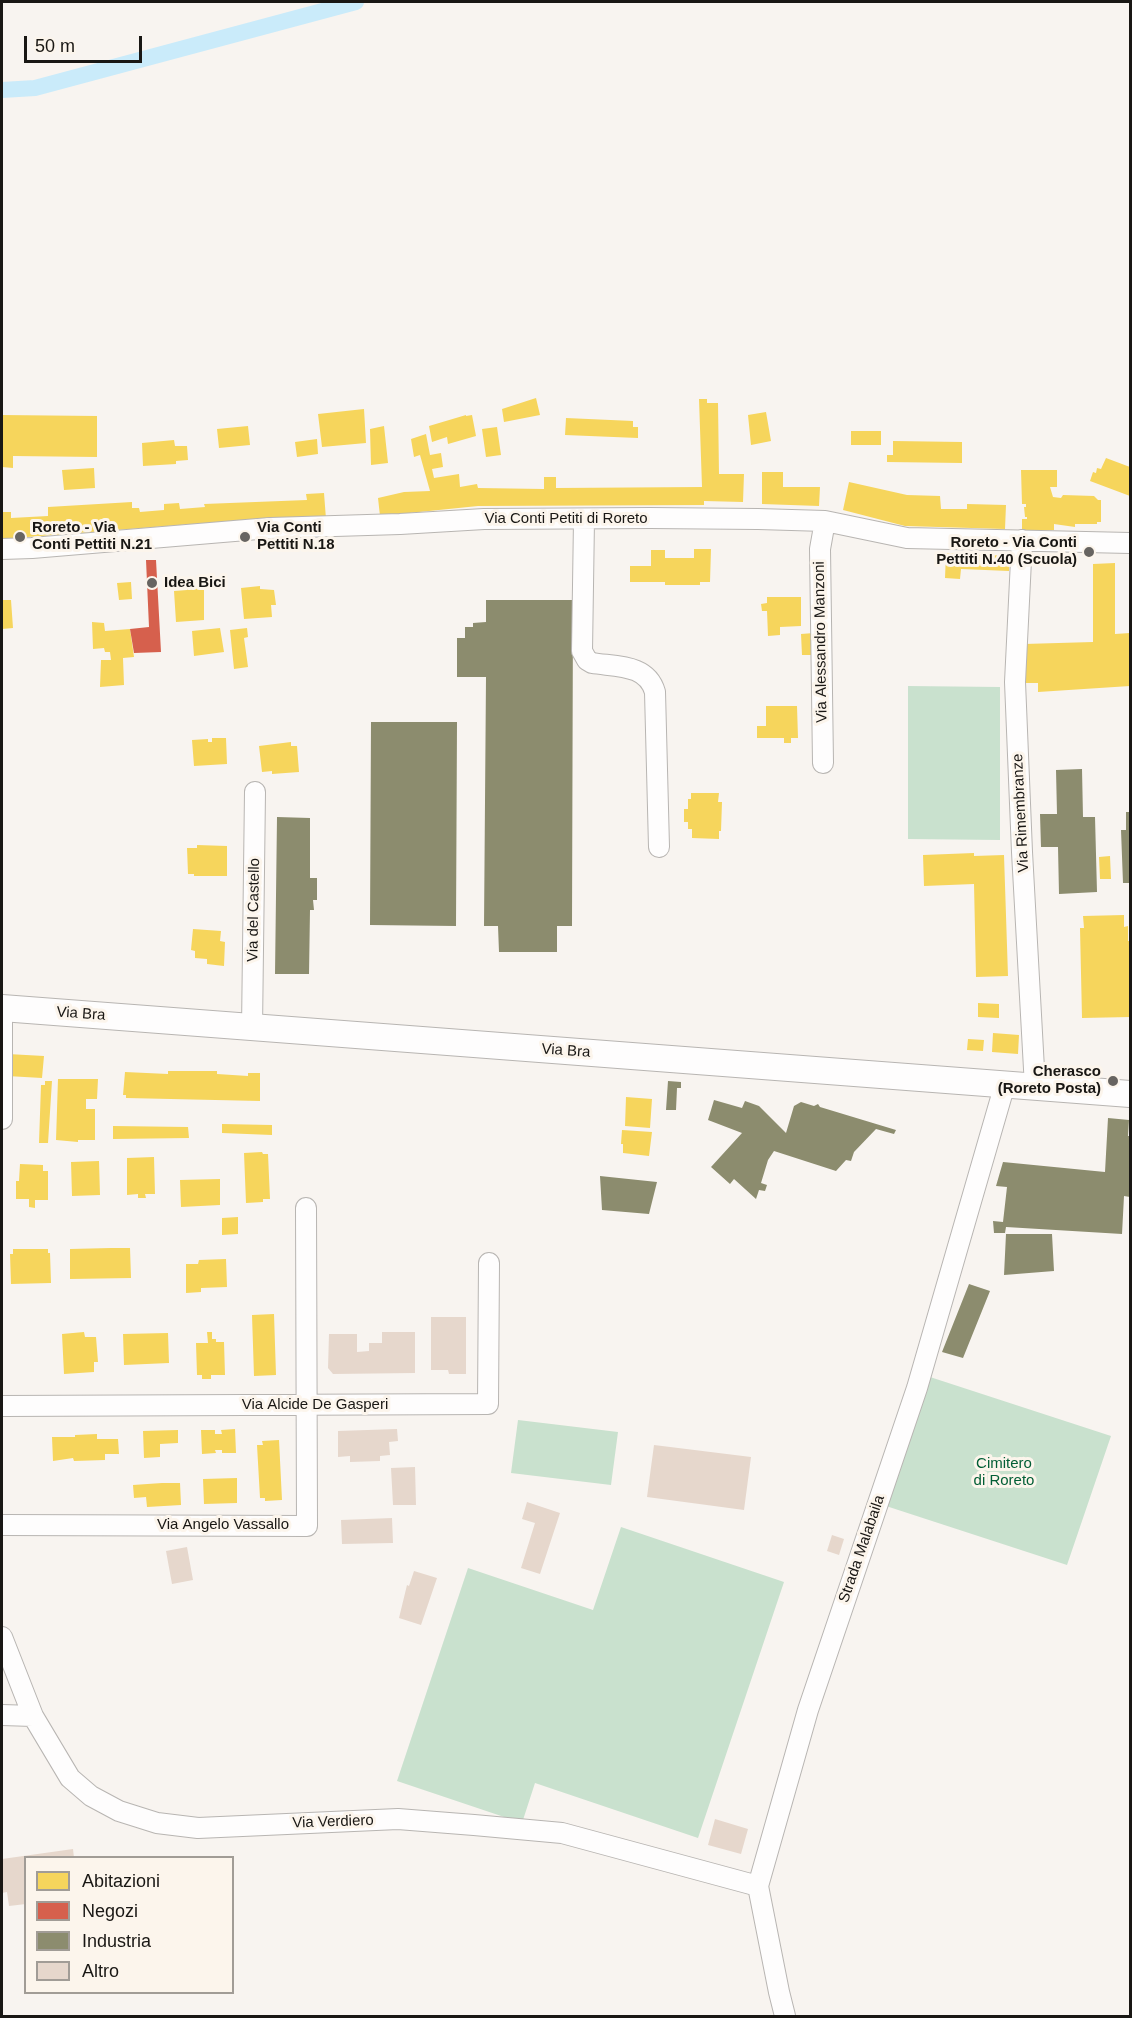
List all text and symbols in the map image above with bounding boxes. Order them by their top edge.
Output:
scale bar [27,24,146,62]
text: 50 m [35,36,75,56]
street label: Via Conti Petiti di Roreto [484,510,648,528]
place label: Roreto - Via Conti Pettiti N.21 [32,519,152,554]
place label: Via Conti Pettiti N.18 [257,519,335,554]
marker: Roreto - Via Conti Pettiti N.21 [13,530,27,544]
marker: Via Conti Pettiti N.18 [238,530,252,544]
place label: Roreto - Via Conti Pettiti N.40 (Scuola) [936,534,1077,569]
marker: Roreto - Via Conti Pettiti N.40 (Scuola) [1082,545,1096,559]
street label: Via Alessandro Manzoni [811,561,831,723]
place label: Idea Bici [164,574,226,592]
marker: Idea Bici [145,576,159,590]
street label: Via Rimembranze [1009,753,1033,873]
street label: Via del Castello [244,858,264,962]
street label: Via Bra [56,1003,106,1025]
street label: Via Bra [541,1040,591,1062]
place label: Cherasco (Roreto Posta) [998,1063,1101,1098]
marker: Cherasco (Roreto Posta) [1106,1074,1120,1088]
street label: Via Alcide De Gasperi [242,1396,388,1414]
park label: Cimitero di Roreto [974,1455,1034,1490]
street label: Strada Malabaila [835,1493,889,1605]
street label: Via Angelo Vassallo [157,1516,289,1534]
street label: Via Verdiero [292,1812,374,1832]
legend [24,1856,234,1994]
text: Abitazioni [82,1871,160,1891]
text: Negozi [82,1901,138,1921]
text: Industria [82,1931,151,1951]
text: Altro [82,1961,119,1981]

